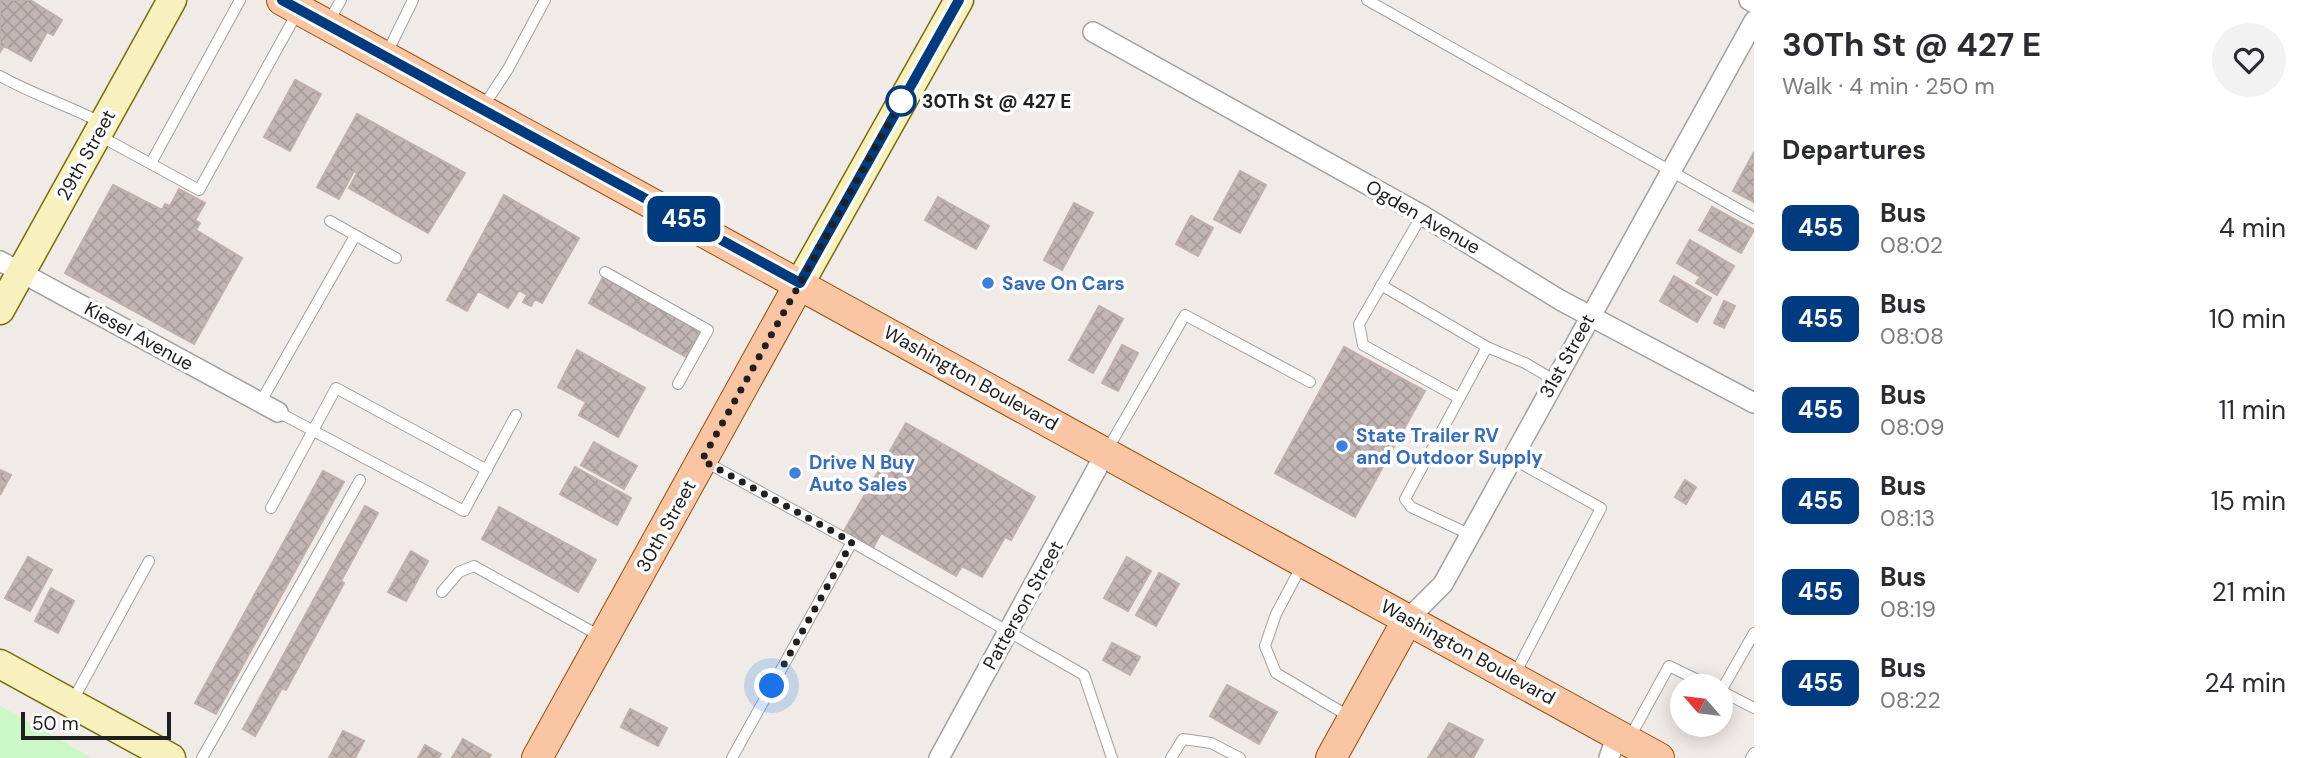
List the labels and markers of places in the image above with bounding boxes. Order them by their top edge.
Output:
marker: 30Th St @ 427 E [886,86,916,116]
place label: 30Th St @ 427 E [922,89,1071,114]
place label: Save On Cars [1002,271,1125,296]
marker: Save On Cars [980,275,996,291]
place label: State Trailer RV and Outdoor Supply [1356,423,1543,470]
marker: State Trailer RV and Outdoor Supply [1334,438,1350,454]
place label: Drive N Buy Auto Sales [809,450,916,497]
marker: Drive N Buy Auto Sales [787,465,803,481]

